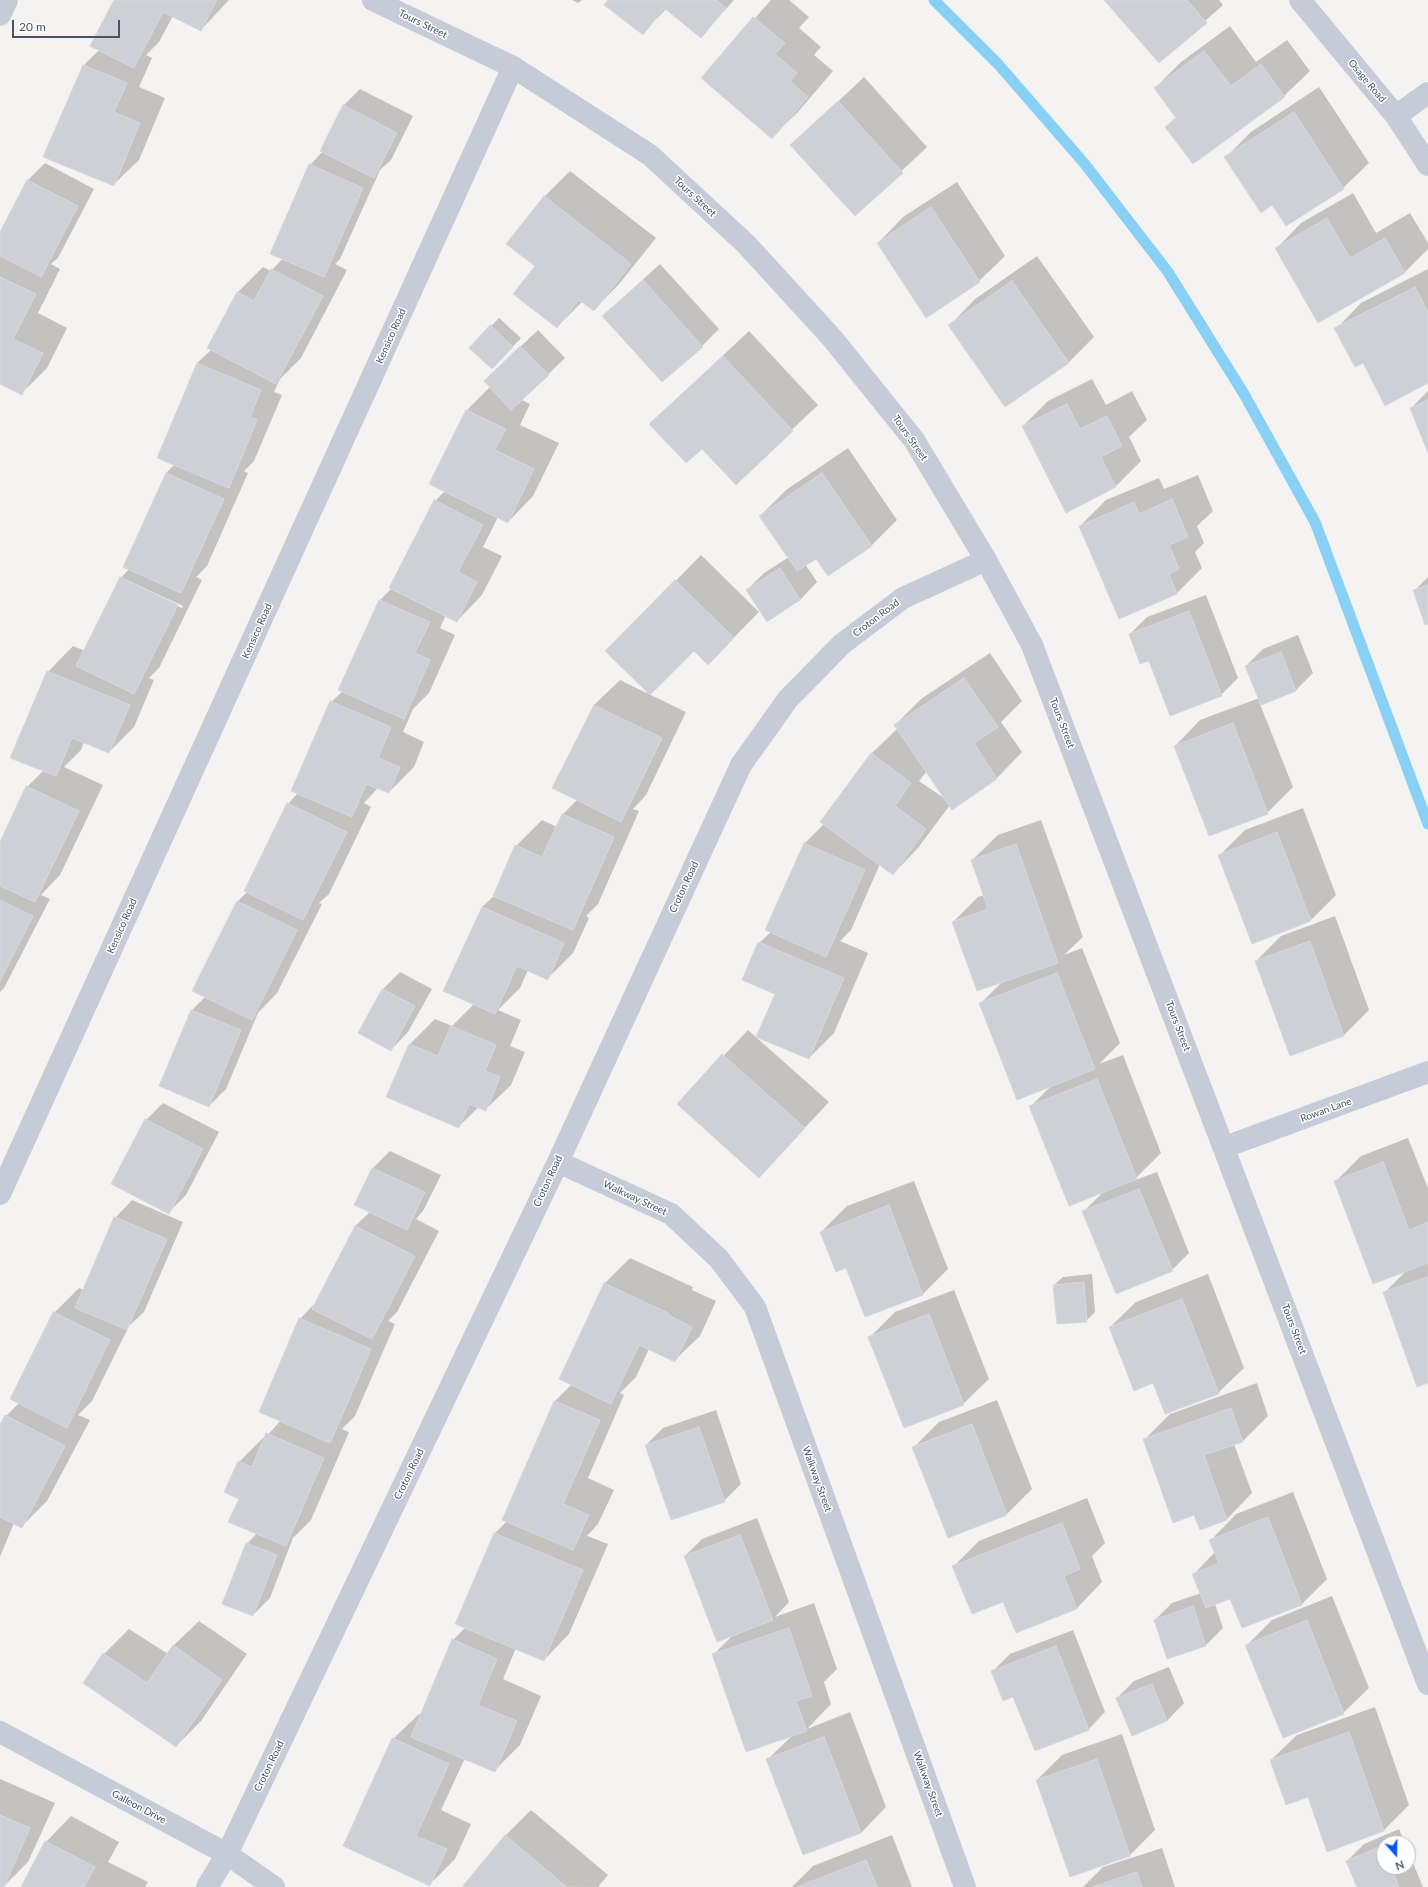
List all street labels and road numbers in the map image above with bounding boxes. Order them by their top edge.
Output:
street label: Tours Street [397,7,449,41]
street label: Osage Road [1346,57,1388,105]
street label: Tours Street [672,175,718,219]
street label: Kensico Road [374,307,408,365]
street label: Tours Street [890,413,930,463]
street label: Croton Road [850,597,902,639]
street label: Kensico Road [240,602,274,660]
street label: Tours Street [1047,696,1077,750]
street label: Croton Road [667,859,701,915]
street label: Kensico Road [105,897,139,955]
street label: Tours Street [1163,999,1193,1053]
street label: Rowan Lane [1299,1095,1353,1125]
street label: Croton Road [531,1153,565,1209]
street label: Walkway Street [601,1178,669,1218]
street label: Tours Street [1279,1302,1309,1356]
street label: Walkway Street [800,1445,834,1513]
street label: Croton Road [392,1447,426,1501]
street label: Croton Road [252,1739,286,1793]
street label: Walkway Street [911,1750,945,1818]
street label: Galleon Drive [110,1788,168,1826]

